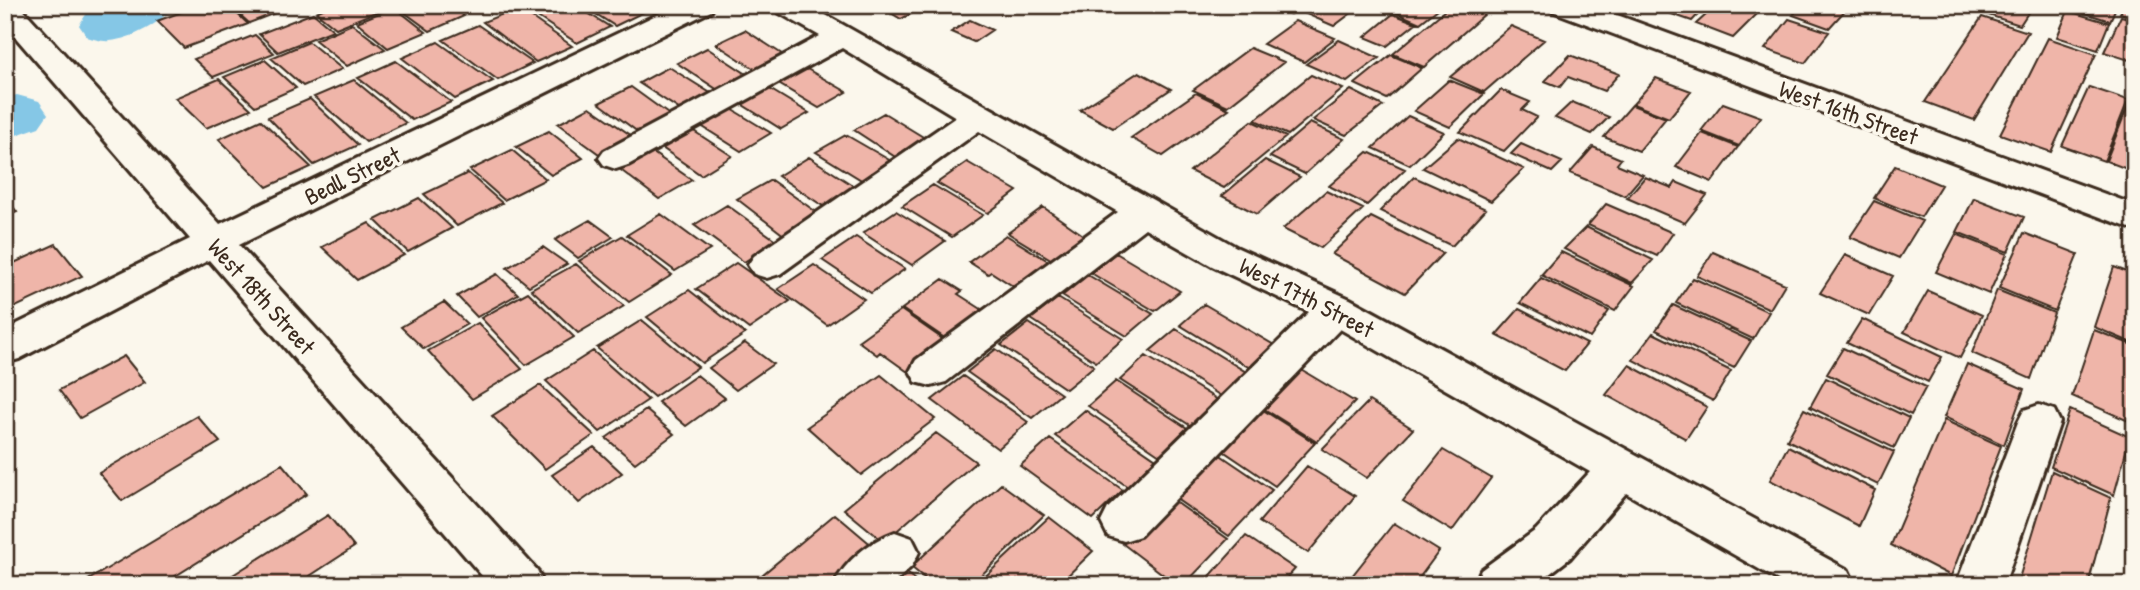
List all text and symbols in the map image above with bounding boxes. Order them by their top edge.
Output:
street label: West 16th Street [1775,72,1923,152]
street label: Beall Street [299,138,406,212]
street label: West 18th Street [201,231,323,362]
street label: West 17th Street [1234,249,1381,345]

